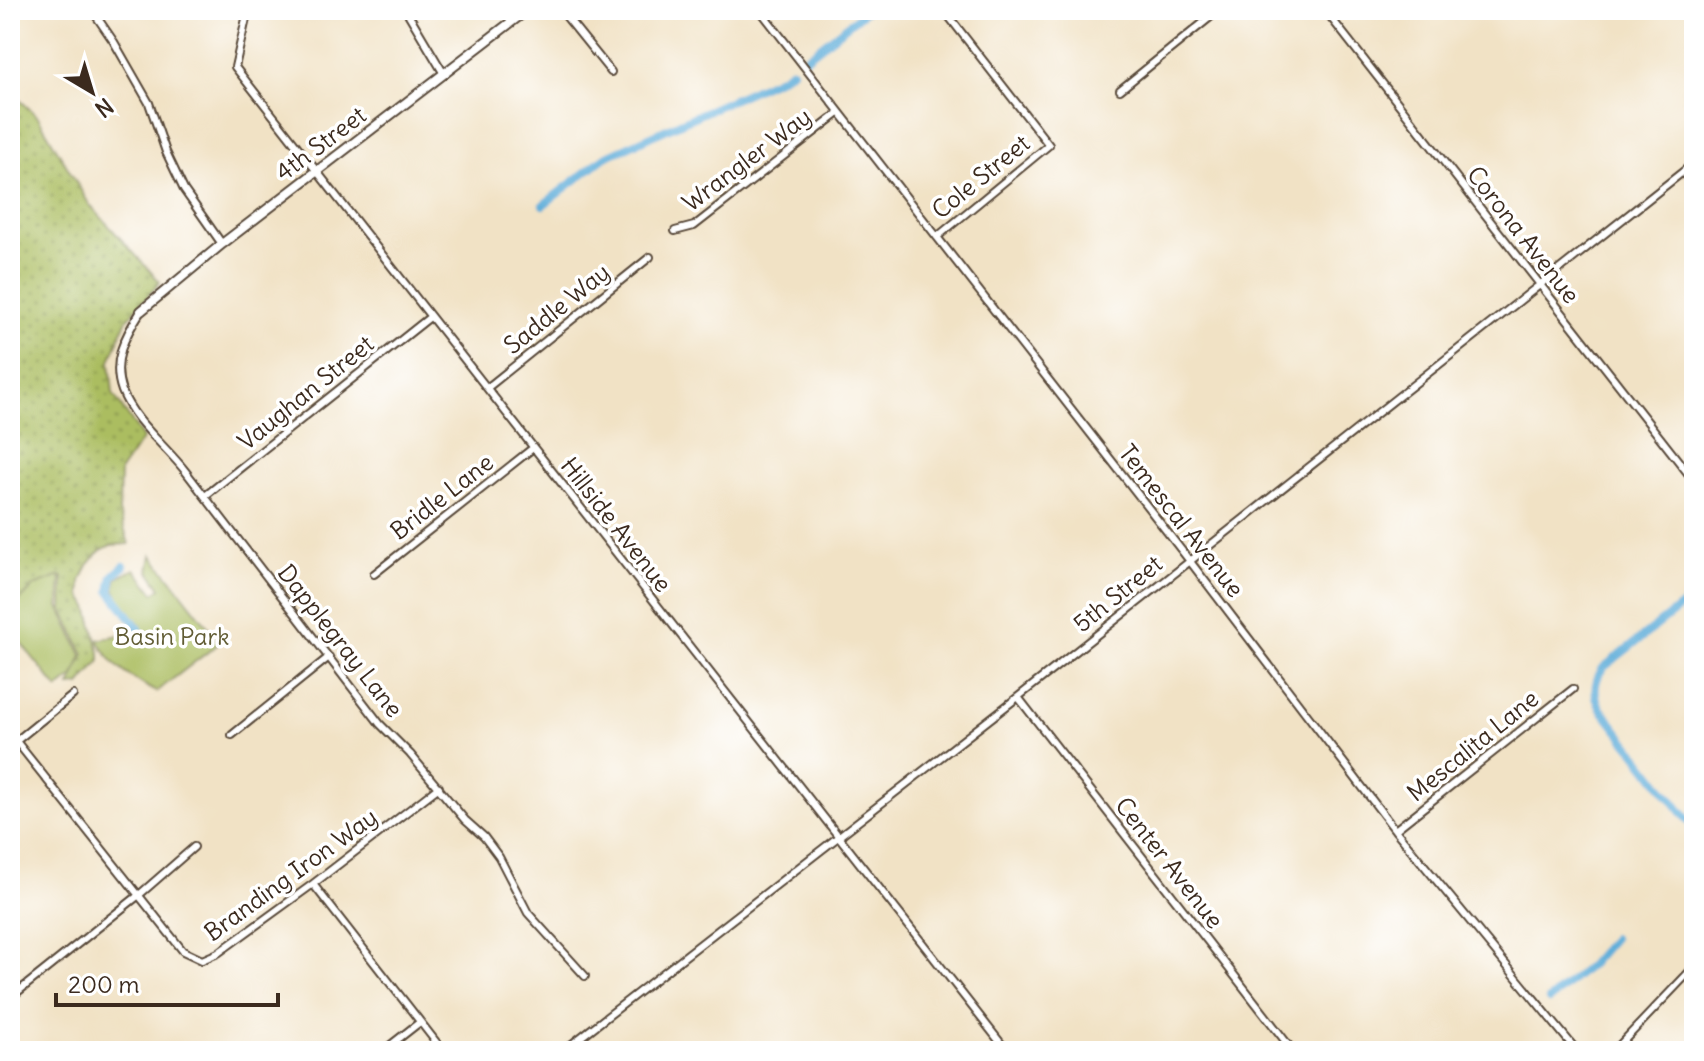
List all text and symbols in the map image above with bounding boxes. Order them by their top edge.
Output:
north arrow [52,52,132,132]
text: N [90,92,119,123]
street label: 4th Street [269,99,372,187]
street label: Wrangler Way [676,101,817,217]
street label: Cole Street [925,128,1035,225]
street label: Corona Avenue [1461,160,1587,309]
street label: Saddle Way [497,256,615,360]
street label: Vaughan Street [231,328,379,456]
street label: Temescal Avenue [1113,438,1251,603]
street label: Bridle Lane [384,447,499,546]
street label: Hillside Avenue [555,451,679,598]
street label: 5th Street [1067,548,1168,638]
street label: Dapplegray Lane [272,558,410,723]
park label: Basin Park [115,621,229,651]
street label: Mescalita Lane [1401,683,1544,807]
street label: Center Avenue [1109,791,1230,934]
street label: Branding Iron Way [198,801,383,947]
scale bar [56,957,278,1007]
text: 200 m [68,969,140,999]

